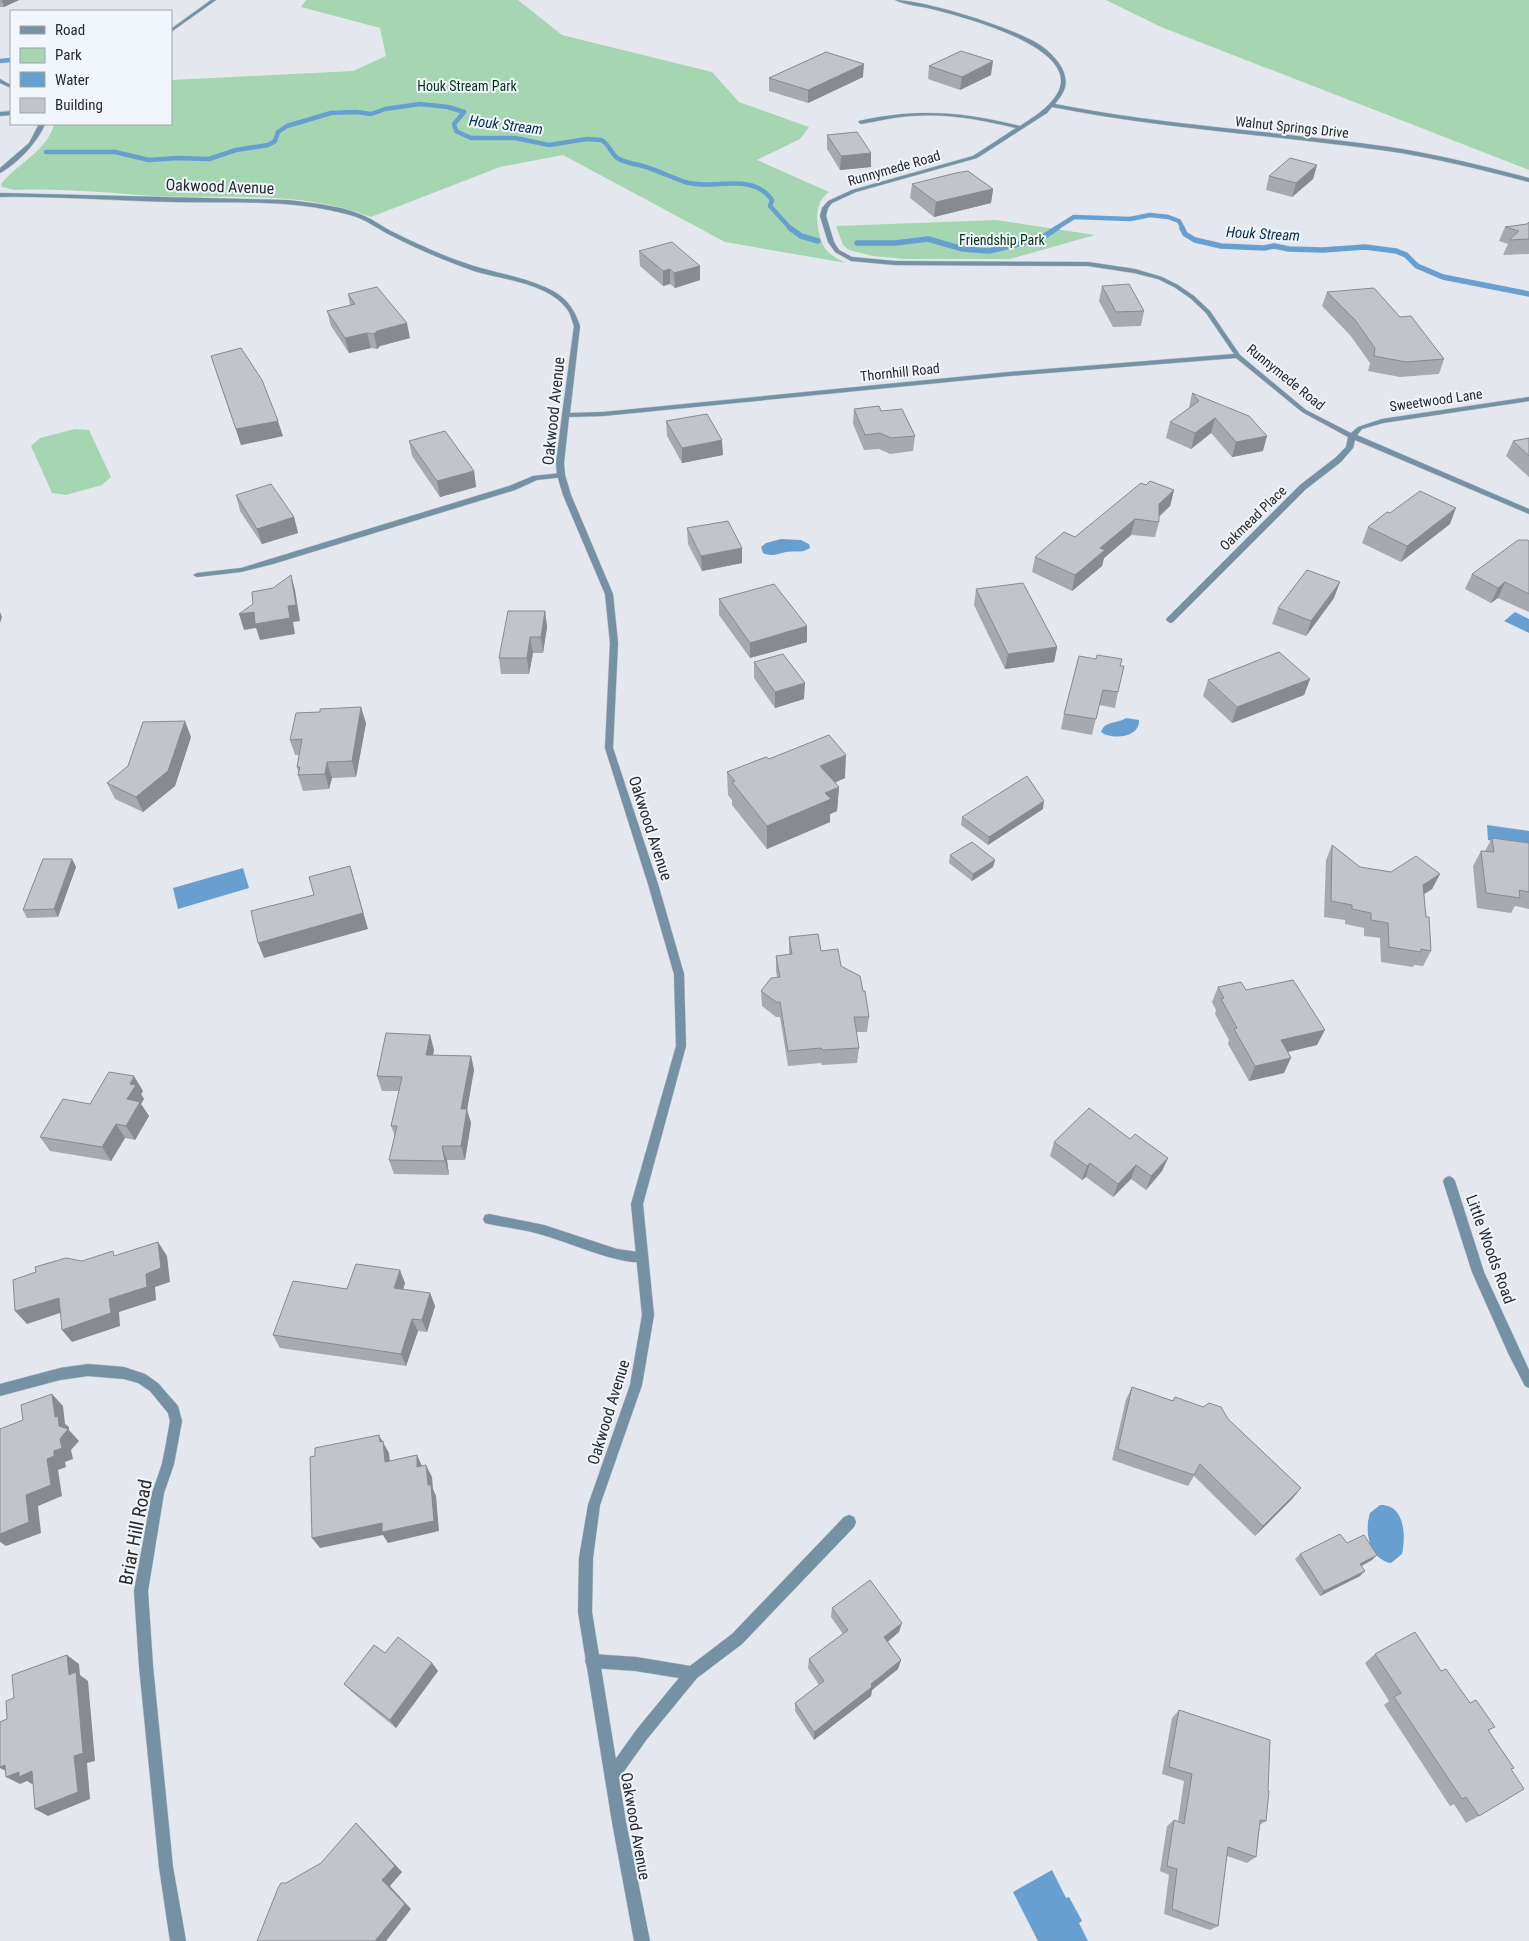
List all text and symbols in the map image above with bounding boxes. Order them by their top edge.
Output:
legend [10,10,172,125]
text: Road [55,21,85,39]
text: Park [55,46,82,64]
text: Water [55,71,90,89]
park label: Houk Stream Park [417,78,517,94]
text: Building [55,96,103,114]
water label: Houk Stream [468,112,544,138]
street label: Walnut Springs Drive [1234,113,1350,141]
street label: Runnymede Road [846,147,942,189]
street label: Oakwood Avenue [165,175,275,198]
water label: Houk Stream [1225,223,1301,245]
park label: Friendship Park [959,232,1046,248]
street label: Runnymede Road [1244,341,1328,413]
street label: Oakwood Avenue [538,356,569,466]
street label: Thornhill Road [859,360,941,384]
street label: Sweetwood Lane [1389,386,1484,414]
street label: Oakmead Place [1216,482,1290,554]
street label: Oakwood Avenue [625,774,676,883]
street label: Little Woods Road [1462,1192,1519,1306]
street label: Oakwood Avenue [584,1357,633,1467]
street label: Briar Hill Road [114,1477,157,1587]
street label: Oakwood Avenue [617,1771,654,1881]

